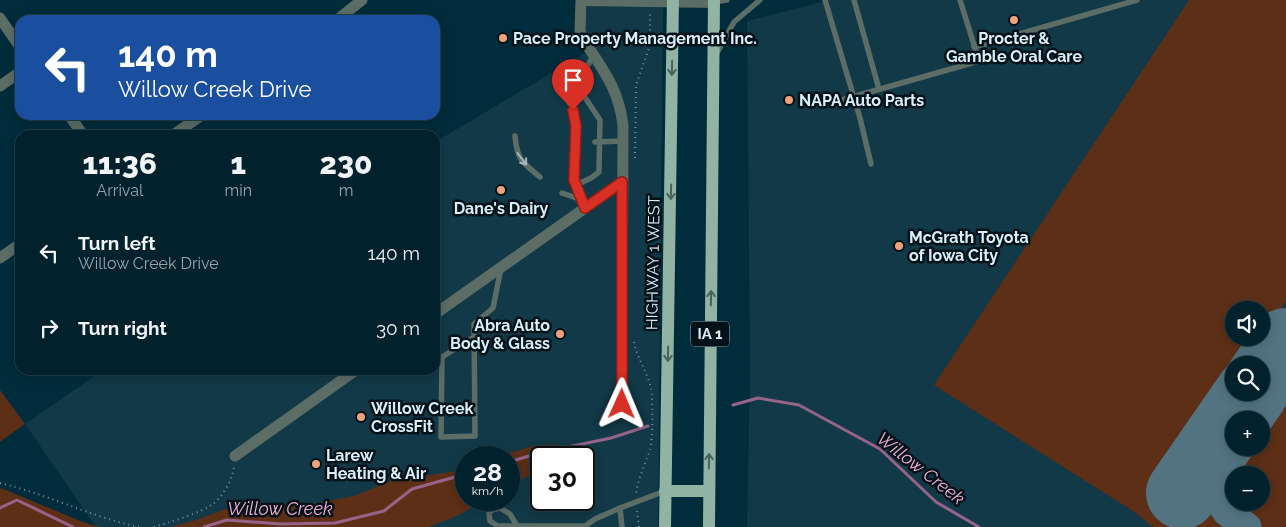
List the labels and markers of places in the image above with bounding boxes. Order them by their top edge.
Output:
marker: Procter & Gamble Oral Care [1008,14,1020,26]
place label: Pace Property Management Inc. [513,29,757,48]
place label: Procter & Gamble Oral Care [946,29,1082,66]
marker: Pace Property Management Inc. [497,32,509,44]
pin [552,59,594,110]
place label: NAPA Auto Parts [799,91,924,110]
marker: NAPA Auto Parts [783,94,795,106]
marker: Dane's Dairy [495,184,507,196]
place label: Dane's Dairy [454,199,548,218]
place label: McGrath Toyota of Iowa City [909,228,1029,265]
marker: McGrath Toyota of Iowa City [893,240,905,252]
place label: Abra Auto Body & Glass [450,316,550,353]
marker: Abra Auto Body & Glass [554,328,566,340]
place label: Willow Creek CrossFit [371,399,474,436]
marker: Willow Creek CrossFit [355,411,367,423]
place label: Larew Heating & Air [326,446,426,483]
marker: Larew Heating & Air [310,458,322,470]

